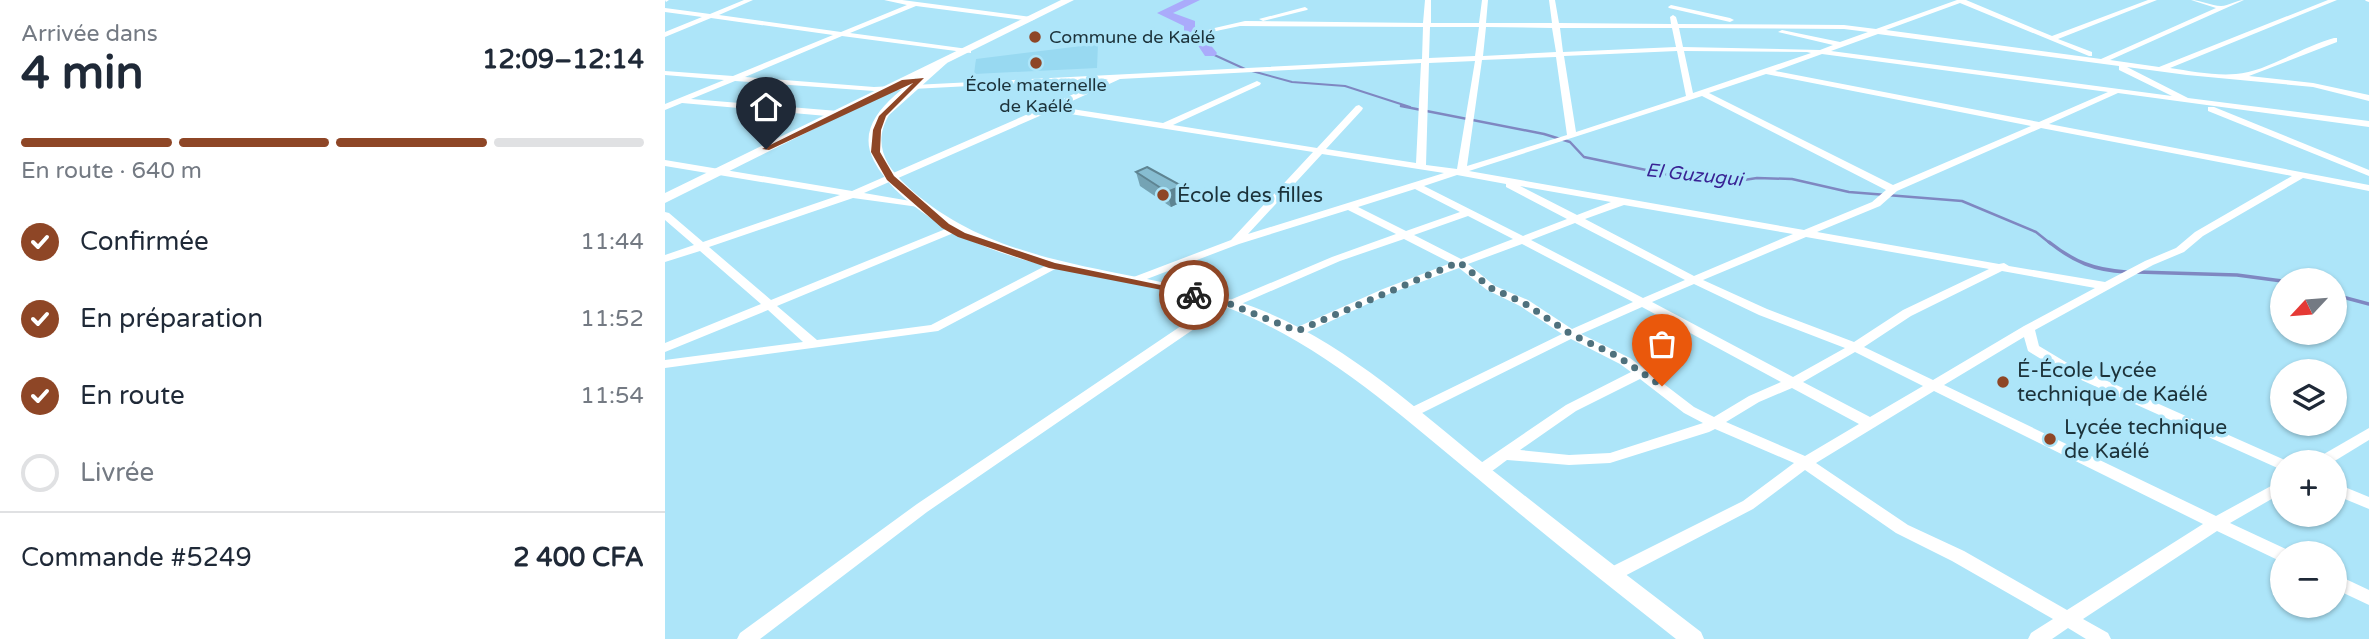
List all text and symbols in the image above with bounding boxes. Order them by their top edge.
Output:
text: Arrivée dans [21,20,158,48]
place label: Commune de Kaélé [1049,26,1215,48]
marker: Commune de Kaélé [1027,29,1043,45]
text: 12:09–12:14 [482,44,644,75]
text: 4 min [21,46,144,101]
marker: École maternelle de Kaélé [1028,55,1044,71]
place label: École maternelle de Kaélé [965,74,1107,117]
pin [736,77,796,149]
icon: home [747,88,785,126]
text: En route · 640 m [21,157,202,185]
water label: El Guzugui [1645,159,1746,191]
place label: École des filles [1177,183,1323,208]
marker: École des filles [1155,187,1171,203]
icon: check [21,223,59,261]
text: Confirmée [80,226,209,257]
text: 11:44 [580,228,644,256]
courier [1159,260,1229,330]
north arrow [2270,268,2347,345]
map controls [2270,268,2347,618]
icon: bike [1175,276,1213,314]
icon: check [21,300,59,338]
text: En préparation [80,303,263,334]
text: 11:52 [580,305,644,333]
pin [1632,314,1692,386]
icon: bag [1643,325,1681,363]
place label: É-École Lycée technique de Kaélé [2017,358,2208,407]
button: layers [2270,359,2347,436]
marker: É-École Lycée technique de Kaélé [1995,374,2011,390]
icon: check [21,377,59,415]
text: En route [80,380,185,411]
text: 11:54 [580,382,644,410]
place label: Lycée technique de Kaélé [2064,415,2227,464]
marker: Lycée technique de Kaélé [2042,431,2058,447]
button: + [2270,450,2347,527]
text: Livrée [80,457,154,488]
button: − [2270,541,2347,618]
text: Commande #5249 [21,542,252,573]
text: 2 400 CFA [513,542,644,573]

